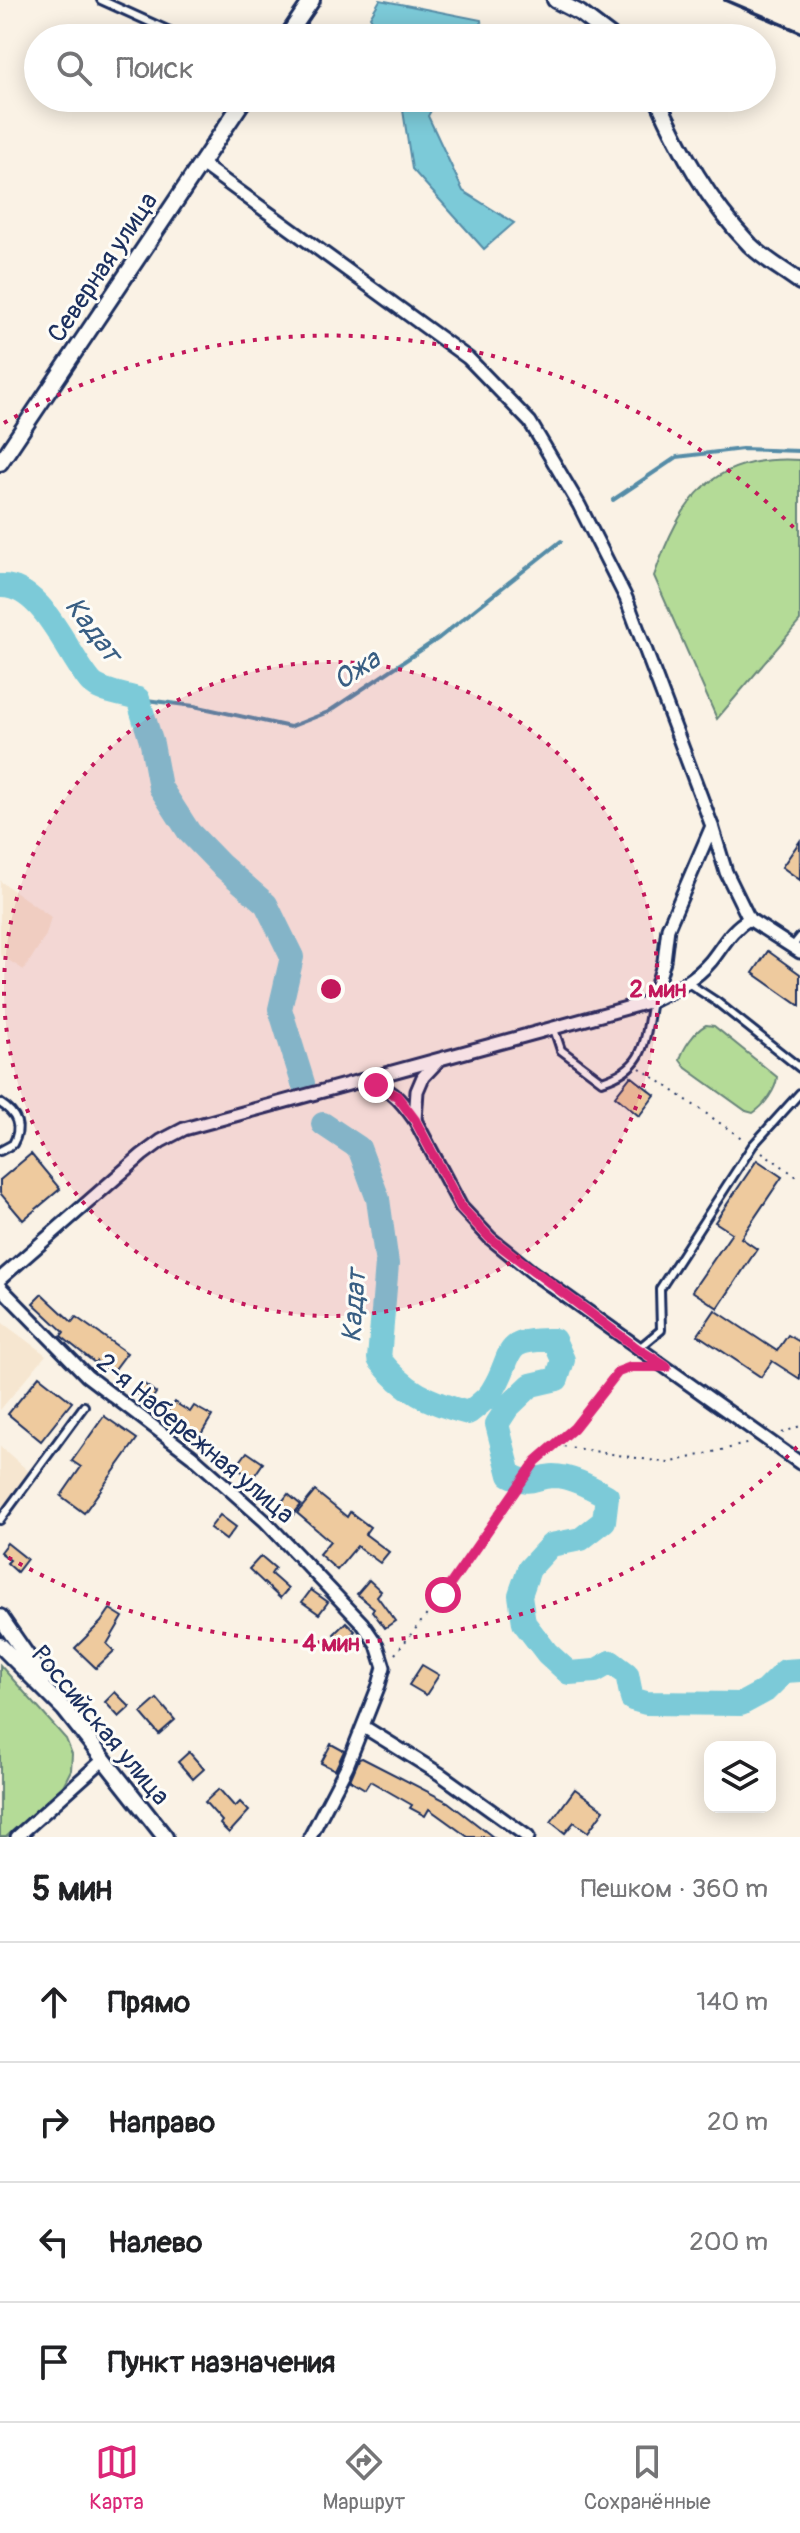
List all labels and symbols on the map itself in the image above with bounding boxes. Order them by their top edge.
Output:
street label: Северная улица [41,186,165,349]
water label: Кадат [57,590,131,673]
water label: Ожа [327,641,388,698]
centre of rings [317,975,345,1003]
text: 2 мин [629,975,687,1004]
route end [358,1067,394,1103]
water label: Кадат [334,1265,375,1344]
street label: 2-я Набережная улица [90,1347,301,1531]
route start [425,1577,461,1613]
text: 4 мин [302,1629,360,1658]
street label: Российская улица [24,1639,176,1812]

